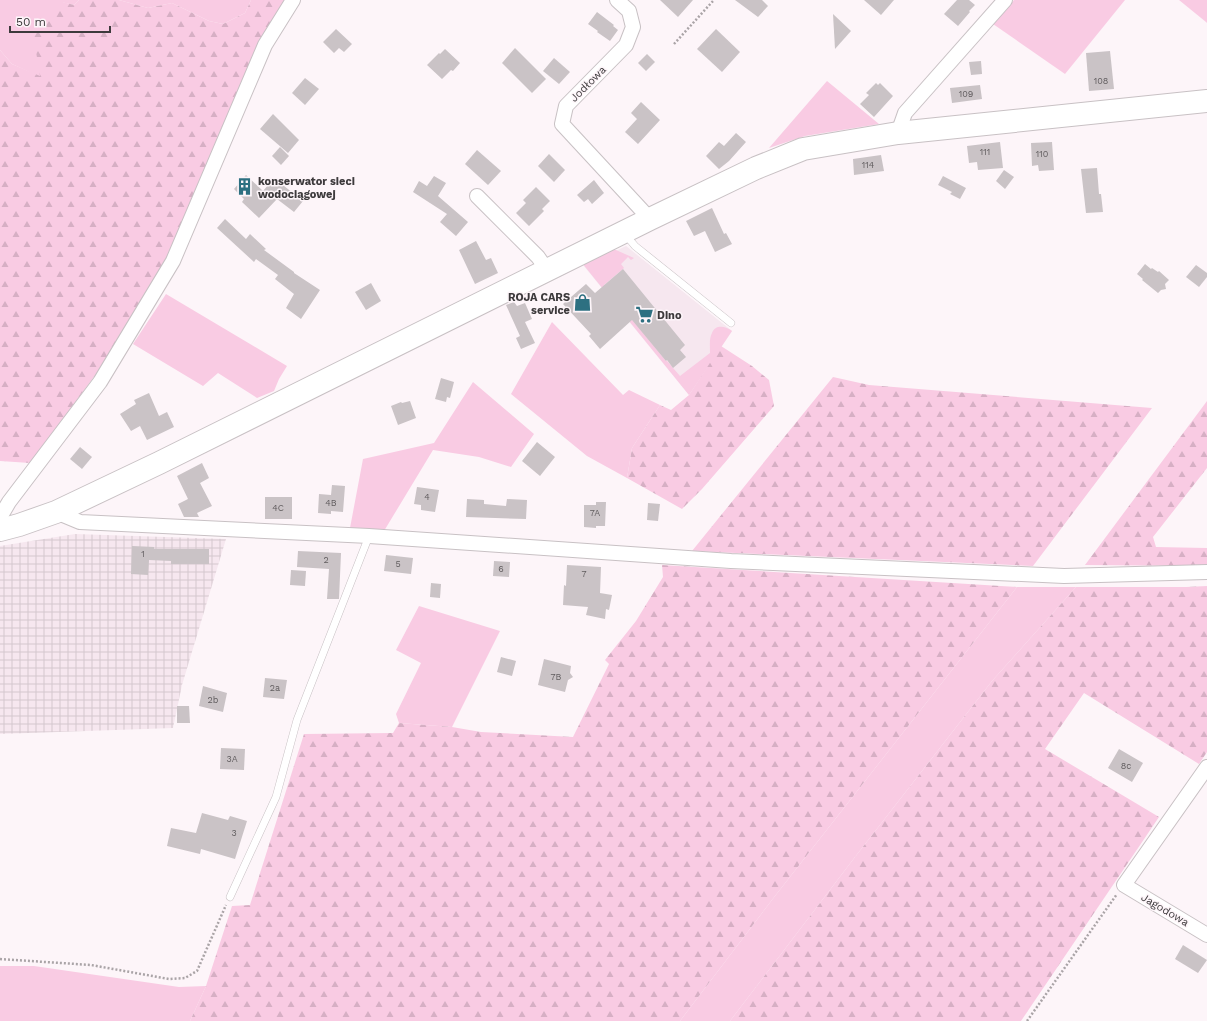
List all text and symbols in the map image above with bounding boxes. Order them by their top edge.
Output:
scale bar [10,8,110,34]
text: 50 m [16,15,46,29]
street label: Jodłowa [567,63,609,105]
house number: 108 [1094,76,1108,86]
house number: 109 [959,89,973,99]
house number: 111 [980,147,990,157]
house number: 110 [1036,149,1049,159]
house number: 114 [862,160,875,170]
place label: konserwator sieci wodociągowej [258,175,355,201]
building icon: konserwator sieci wodociągowej [235,177,255,197]
place label: ROJA CARS service [508,291,570,317]
shop icon: ROJA CARS service [573,293,593,313]
supermarket icon: Dino [634,305,654,325]
place label: Dino [657,309,682,322]
house number: 4 [424,492,430,502]
house number: 4B [325,498,337,508]
house number: 4C [272,503,284,513]
house number: 7A [590,508,600,518]
house number: 1 [141,549,145,559]
house number: 2 [323,555,329,565]
house number: 5 [395,559,401,569]
house number: 6 [498,564,504,574]
house number: 7 [581,569,587,579]
house number: 7B [551,672,562,682]
house number: 2a [270,683,280,693]
house number: 2b [208,695,219,705]
house number: 3A [226,754,238,764]
house number: 8c [1121,761,1131,771]
house number: 3 [231,828,237,838]
street label: Jagodowa [1139,891,1191,929]

